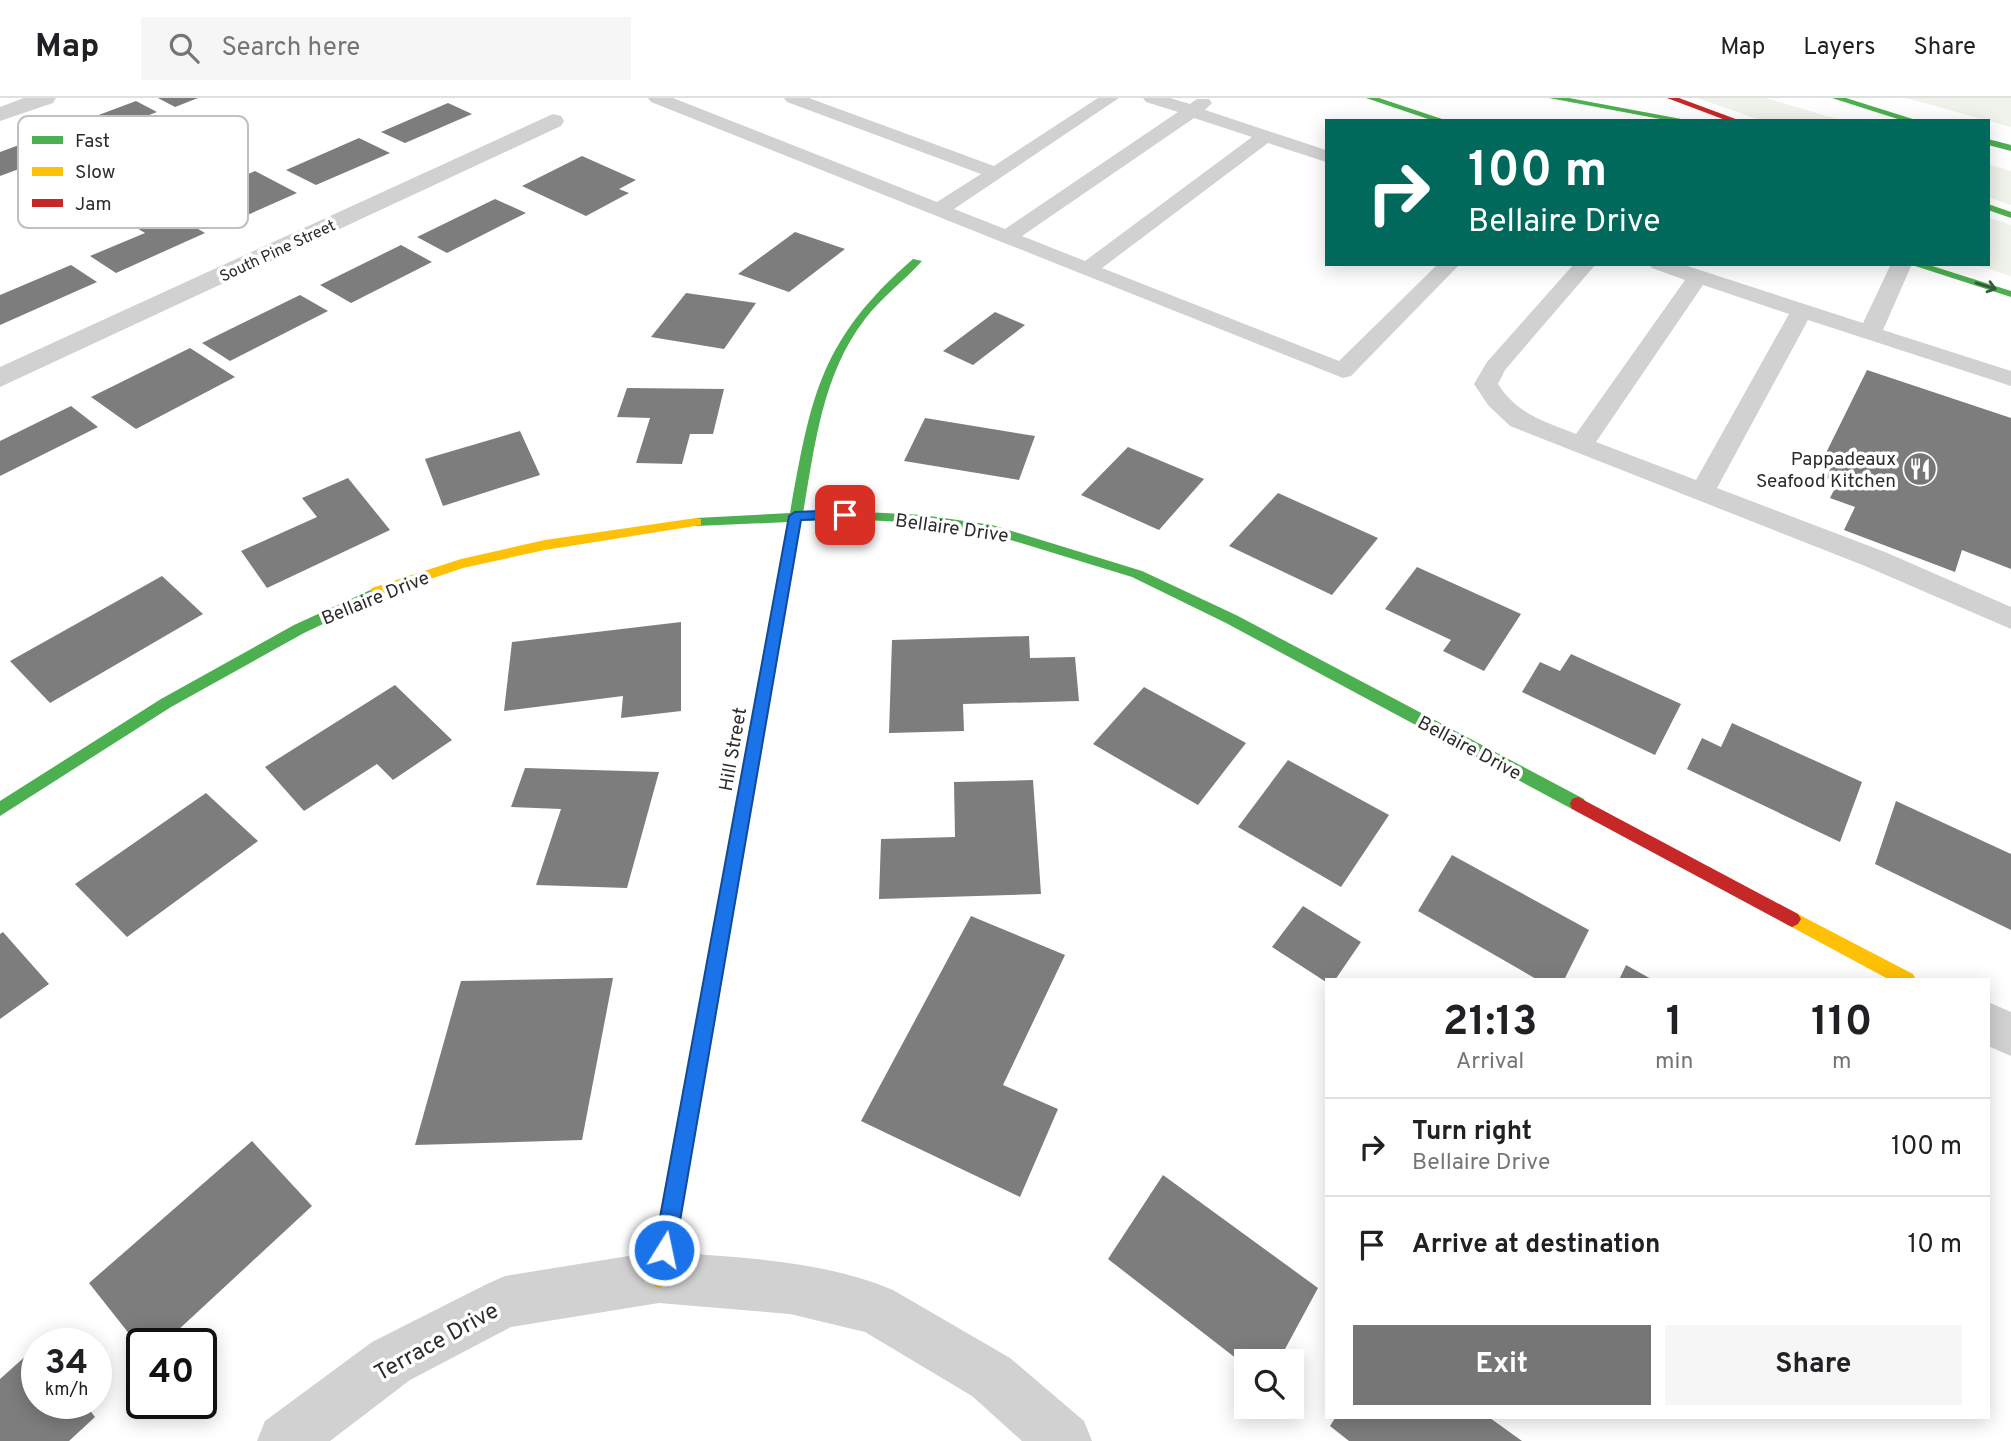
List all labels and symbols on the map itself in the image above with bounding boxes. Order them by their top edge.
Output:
legend [18,116,248,228]
text: Fast [75,130,110,154]
text: Slow [75,161,115,185]
text: Jam [75,193,112,217]
street label: South Pine Street [217,216,339,287]
one-way arrow [1975,281,1997,294]
place label: Pappadeaux Seafood Kitchen [1756,448,1896,494]
restaurant icon: Pappadeaux Seafood Kitchen [1901,450,1939,488]
pin [815,485,875,545]
street label: Bellaire Drive [893,509,1010,549]
street label: Bellaire Drive [318,566,433,631]
street label: Hill Street [715,705,753,793]
street label: Bellaire Drive [1413,711,1525,786]
position arrow [627,1213,701,1287]
street label: Terrace Drive [370,1297,504,1389]
speed limit sign: 40 [126,1328,217,1419]

